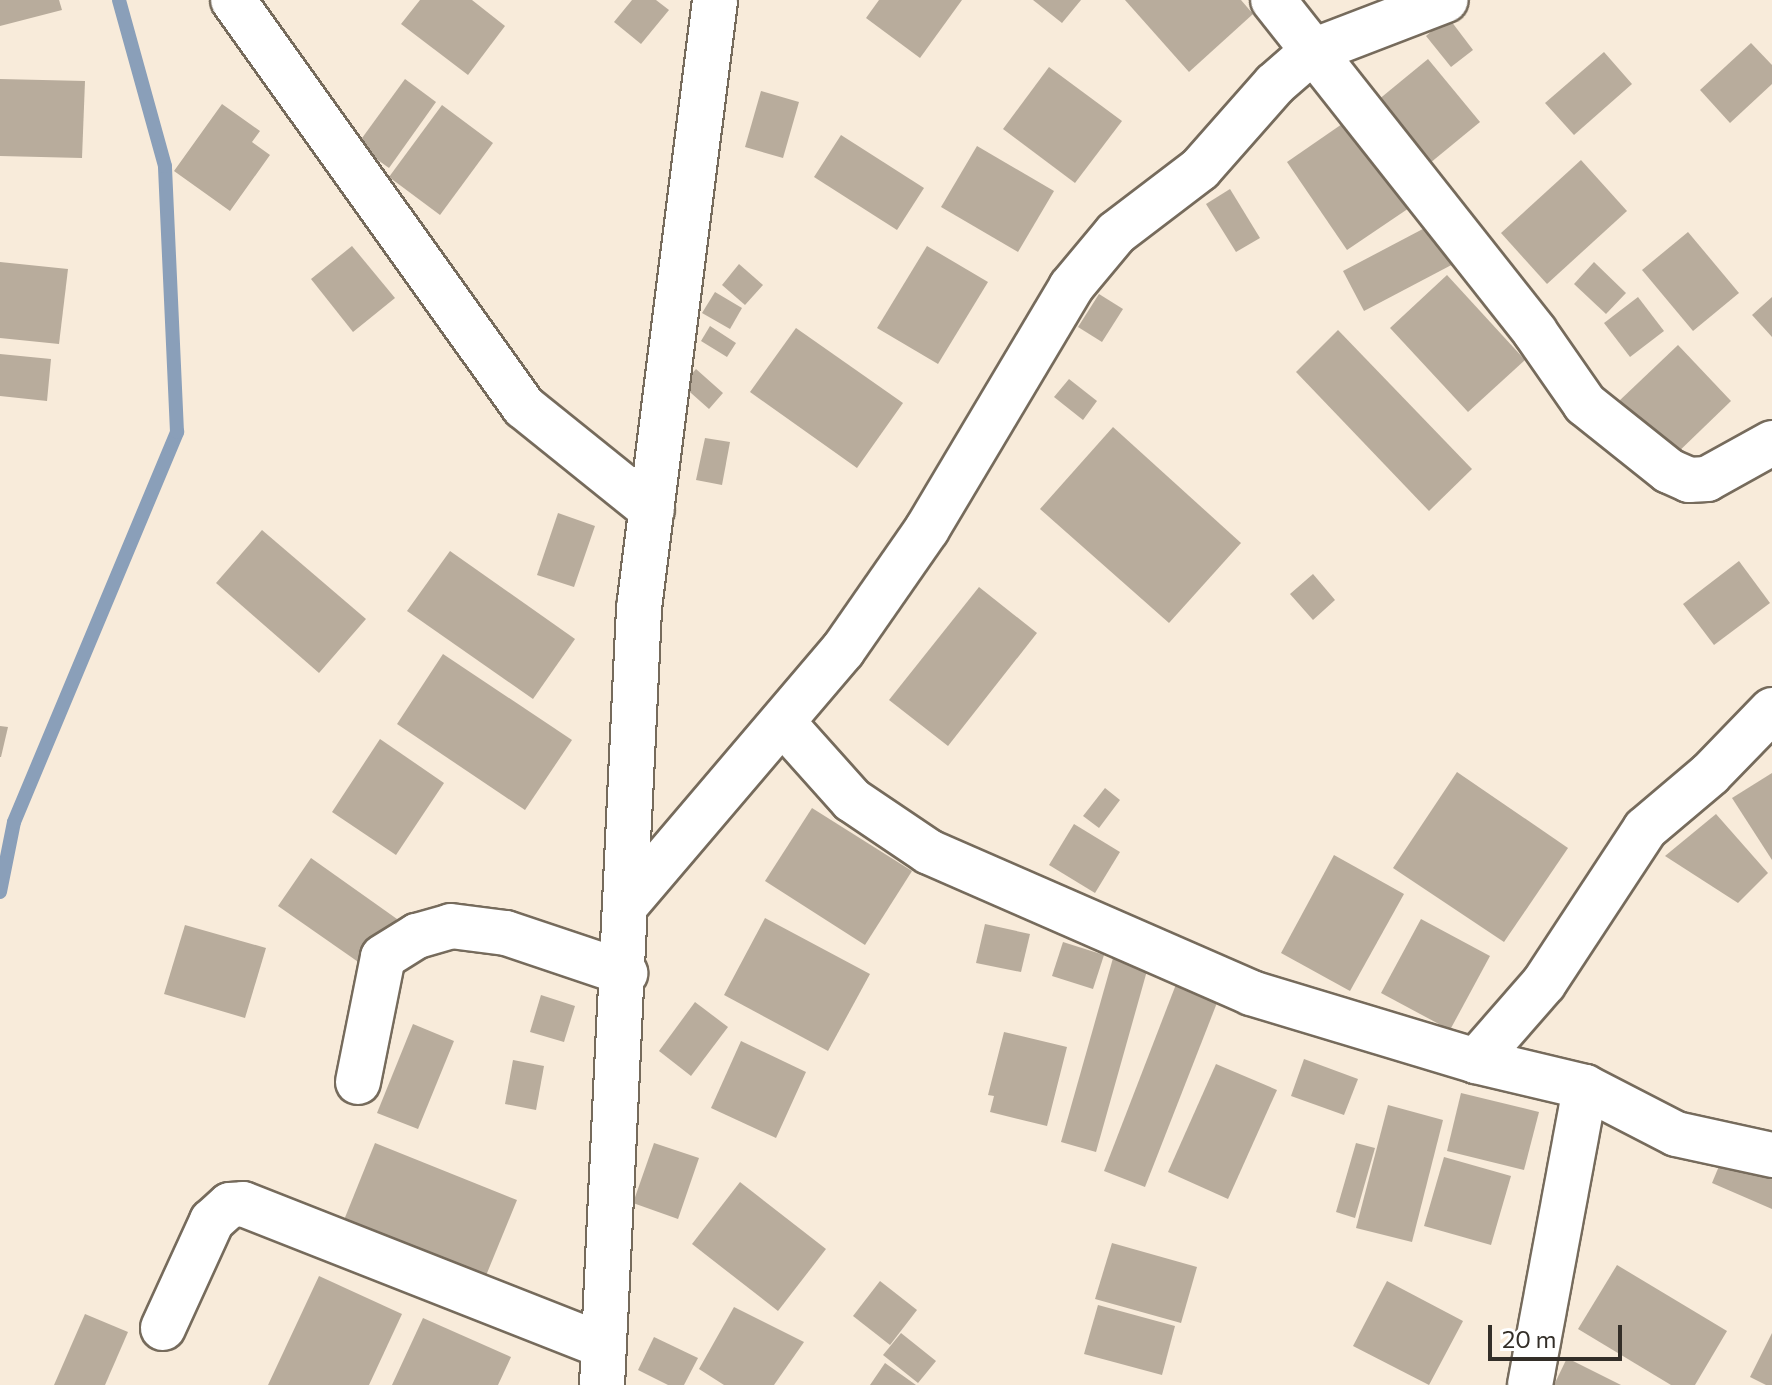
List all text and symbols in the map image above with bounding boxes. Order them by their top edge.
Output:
scale bar [1492,1309,1626,1359]
text: 20 m [1502,1324,1556,1353]

